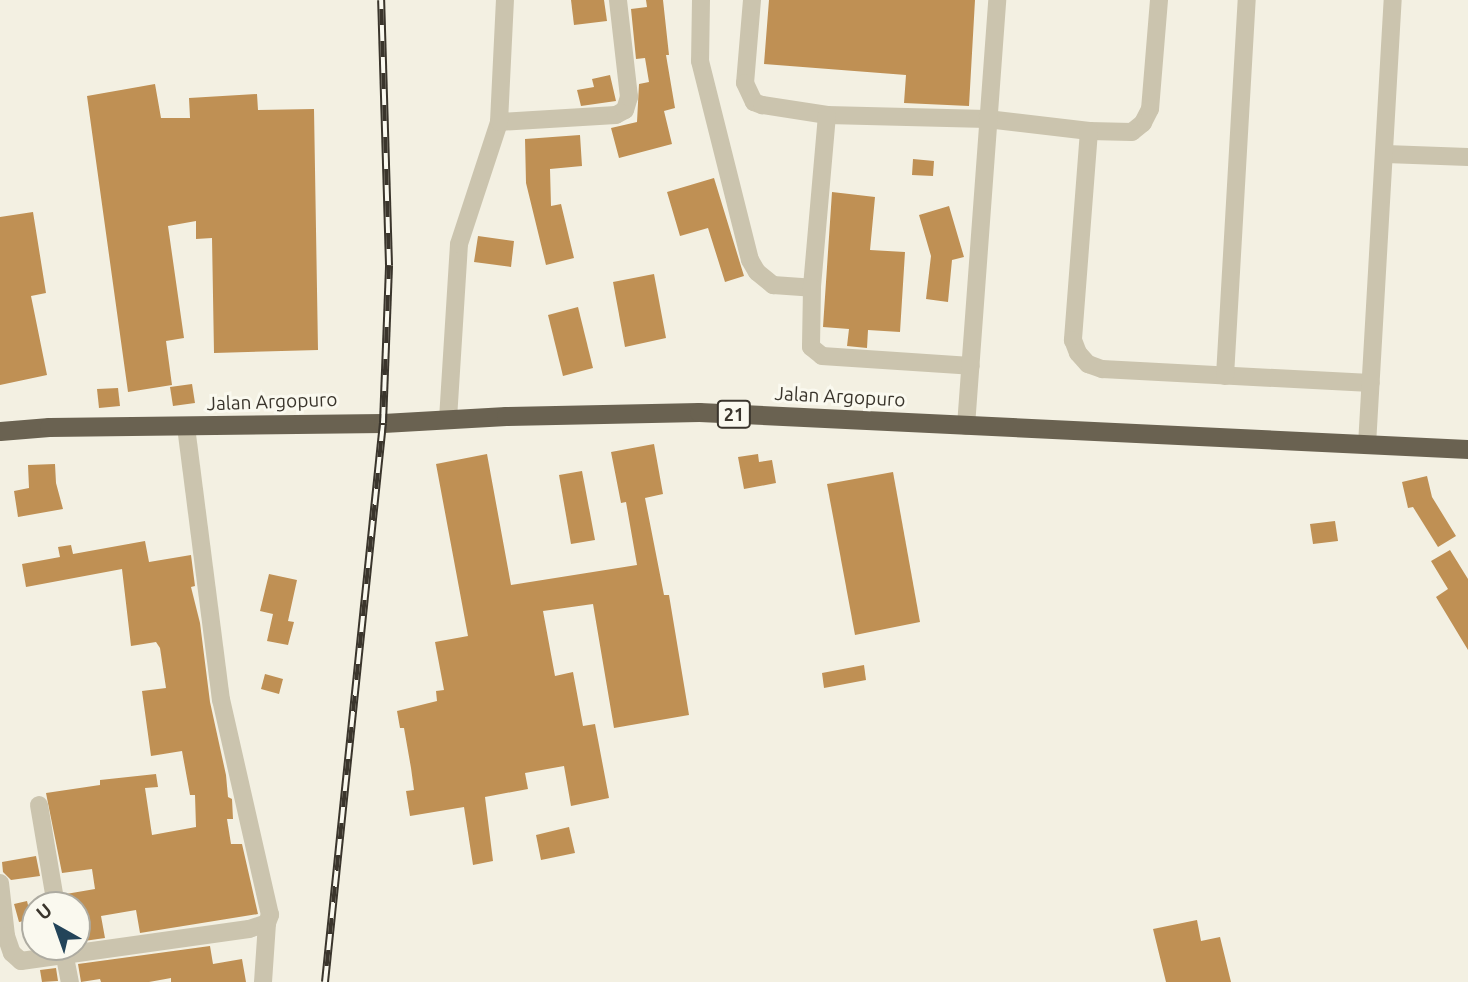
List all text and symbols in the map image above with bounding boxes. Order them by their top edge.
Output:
street label: Jalan Argopuro [774,382,906,412]
street label: Jalan Argopuro [206,388,338,416]
road number: 21 [716,400,752,428]
north arrow [21,891,91,961]
text: U [32,899,56,924]

